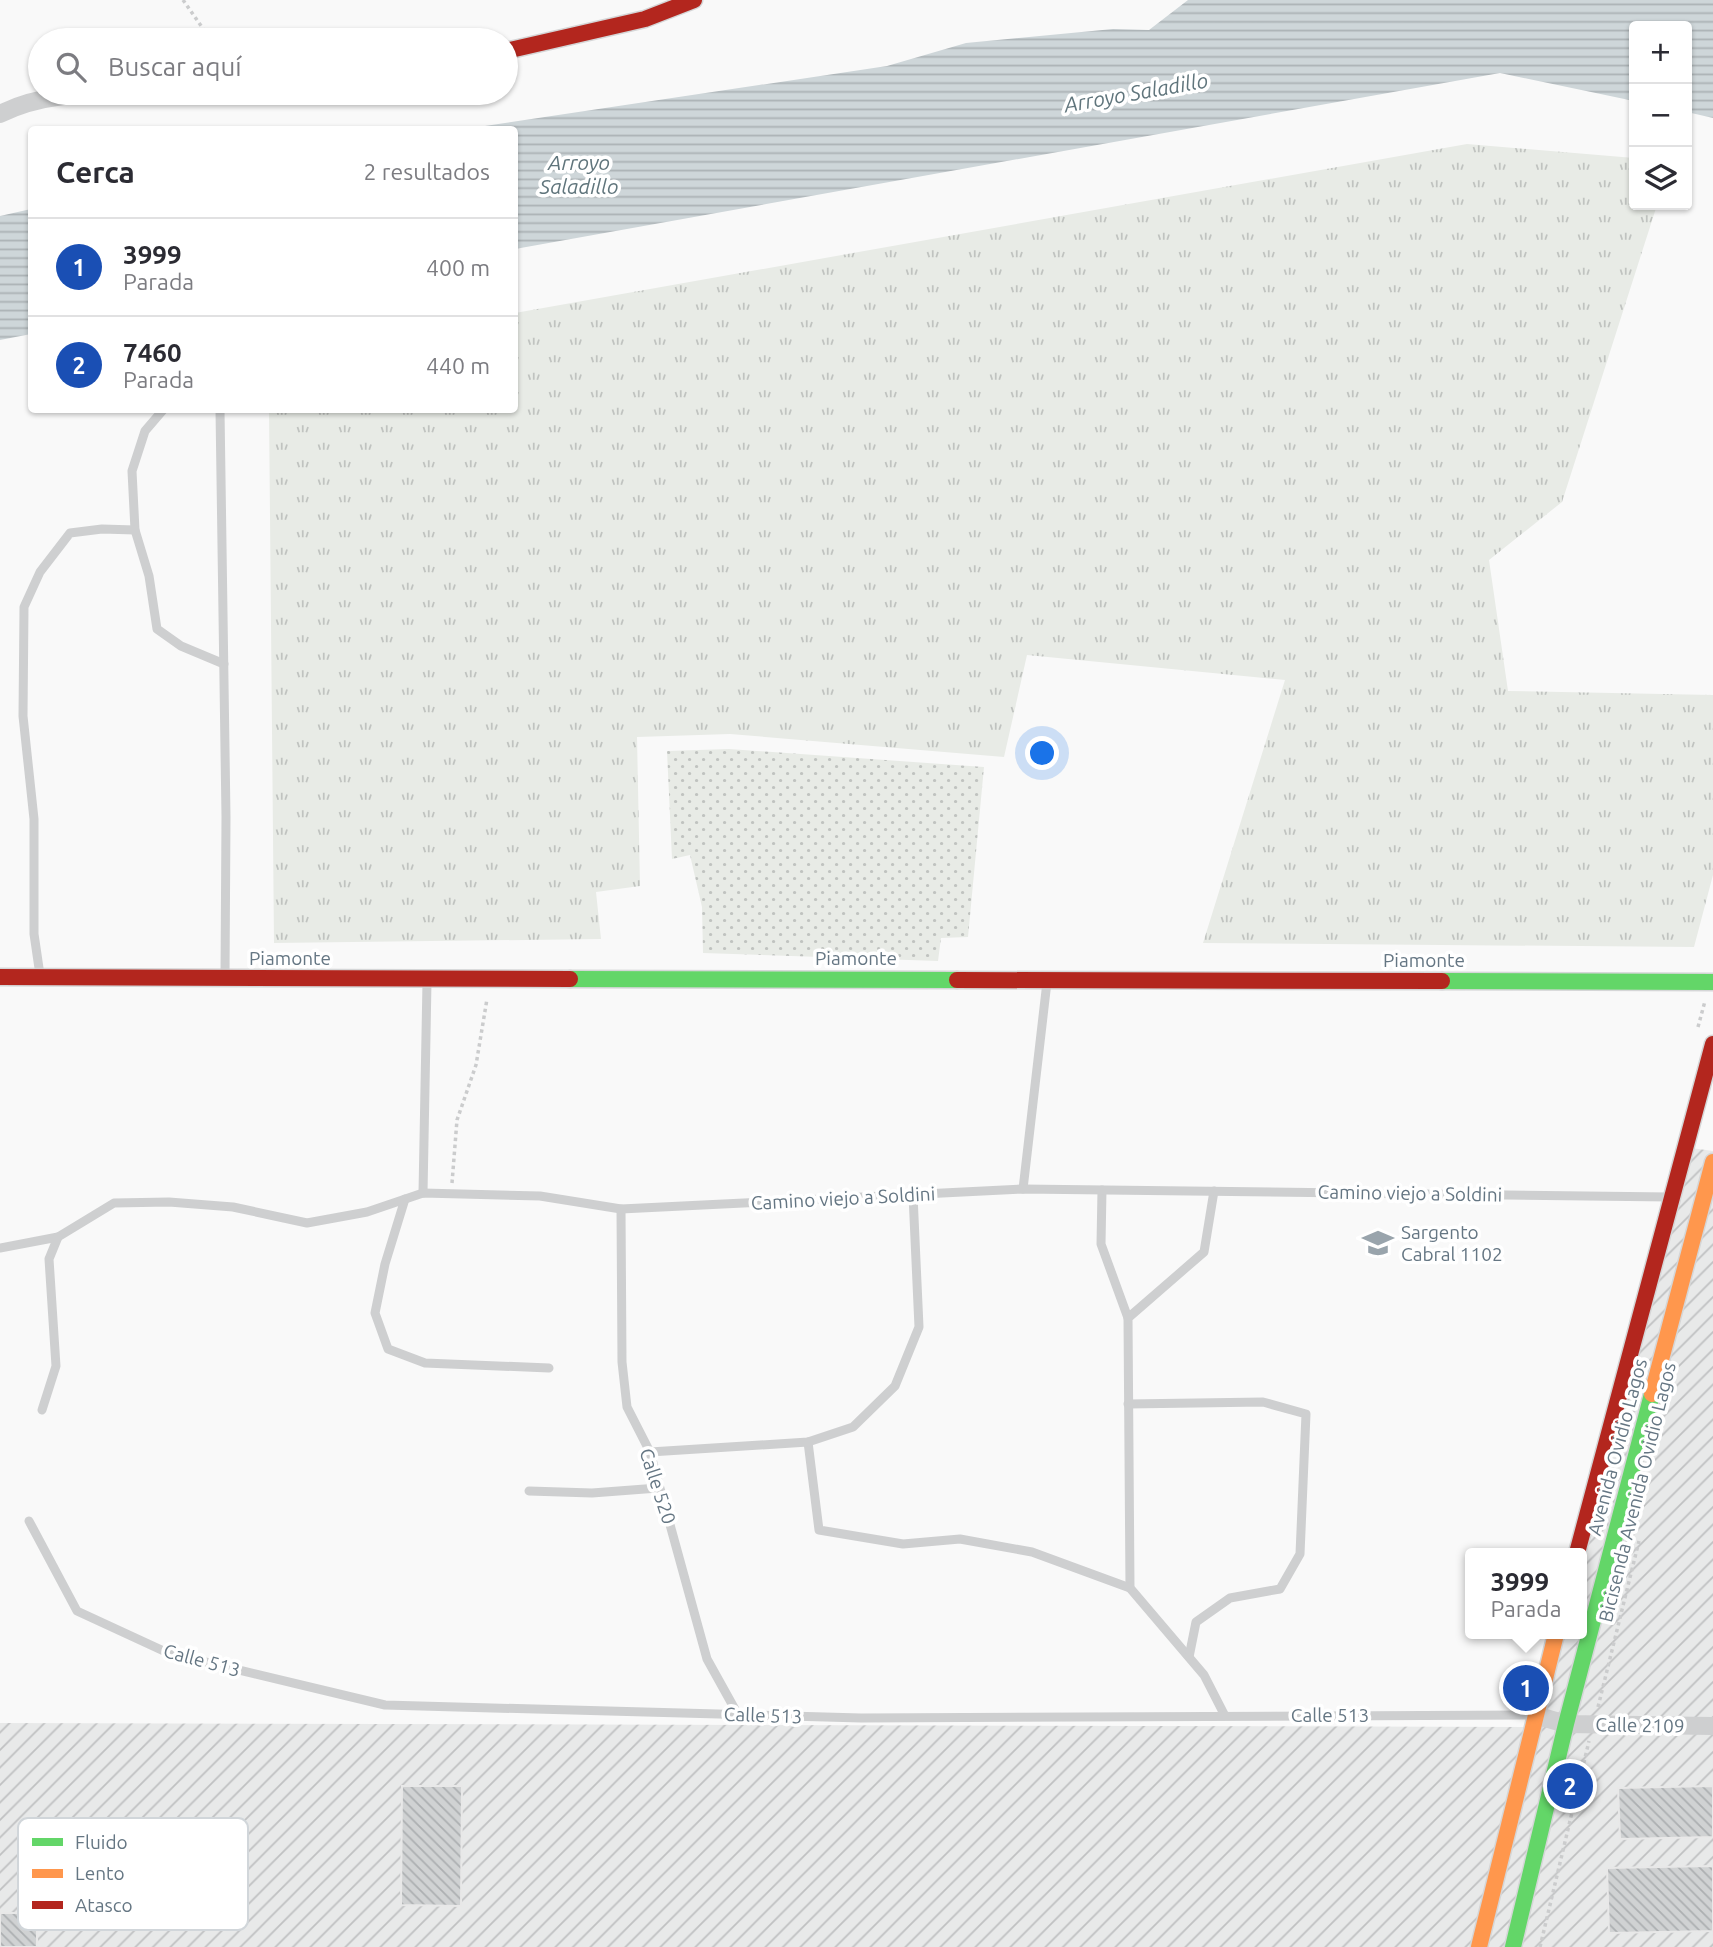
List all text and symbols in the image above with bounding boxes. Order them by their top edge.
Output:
map controls [1629,21,1692,210]
button: + [1629,21,1692,84]
search box [28,28,518,105]
icon: search [52,48,90,86]
text: Buscar aquí [108,52,242,81]
water label: Arroyo Saladillo [1061,68,1210,117]
button: − [1629,84,1692,147]
button: layers [1629,147,1692,210]
water label: Arroyo Saladillo [539,150,618,198]
text: Cerca [56,155,135,189]
text: 2 resultados [364,159,490,184]
text: 3999 [123,240,182,269]
text: 1 [73,255,85,280]
text: 400 m [426,255,490,280]
text: Parada [123,269,194,294]
text: 7460 [123,338,182,367]
text: 2 [73,353,85,378]
text: 440 m [426,353,490,378]
text: Parada [123,367,194,392]
your location [1025,736,1059,770]
street label: Piamonte [249,947,331,969]
street label: Piamonte [815,947,897,969]
street label: Piamonte [1383,949,1465,971]
street label: Camino viejo a Soldini [1318,1180,1502,1206]
street label: Camino viejo a Soldini [750,1182,936,1214]
place label: Sargento Cabral 1102 [1401,1221,1503,1265]
school or university icon: Sargento Cabral 1102 [1361,1226,1395,1260]
street label: Avenida Ovidio Lagos [1583,1356,1651,1538]
street label: Bicisenda Avenida Ovidio Lagos [1594,1360,1680,1624]
street label: Calle 520 [635,1445,681,1527]
popup [1465,1548,1587,1639]
text: 3999 [1490,1567,1549,1596]
text: Parada [1490,1596,1562,1621]
street label: Calle 513 [161,1639,243,1681]
pin: 1 [1503,1662,1549,1714]
street label: Calle 513 [723,1703,803,1727]
street label: Calle 513 [1291,1704,1369,1726]
street label: Calle 2109 [1595,1713,1685,1737]
pin: 2 [1547,1760,1593,1812]
legend [18,1818,248,1930]
text: Fluido [75,1831,128,1853]
text: Lento [75,1862,125,1884]
text: Atasco [75,1894,133,1916]

